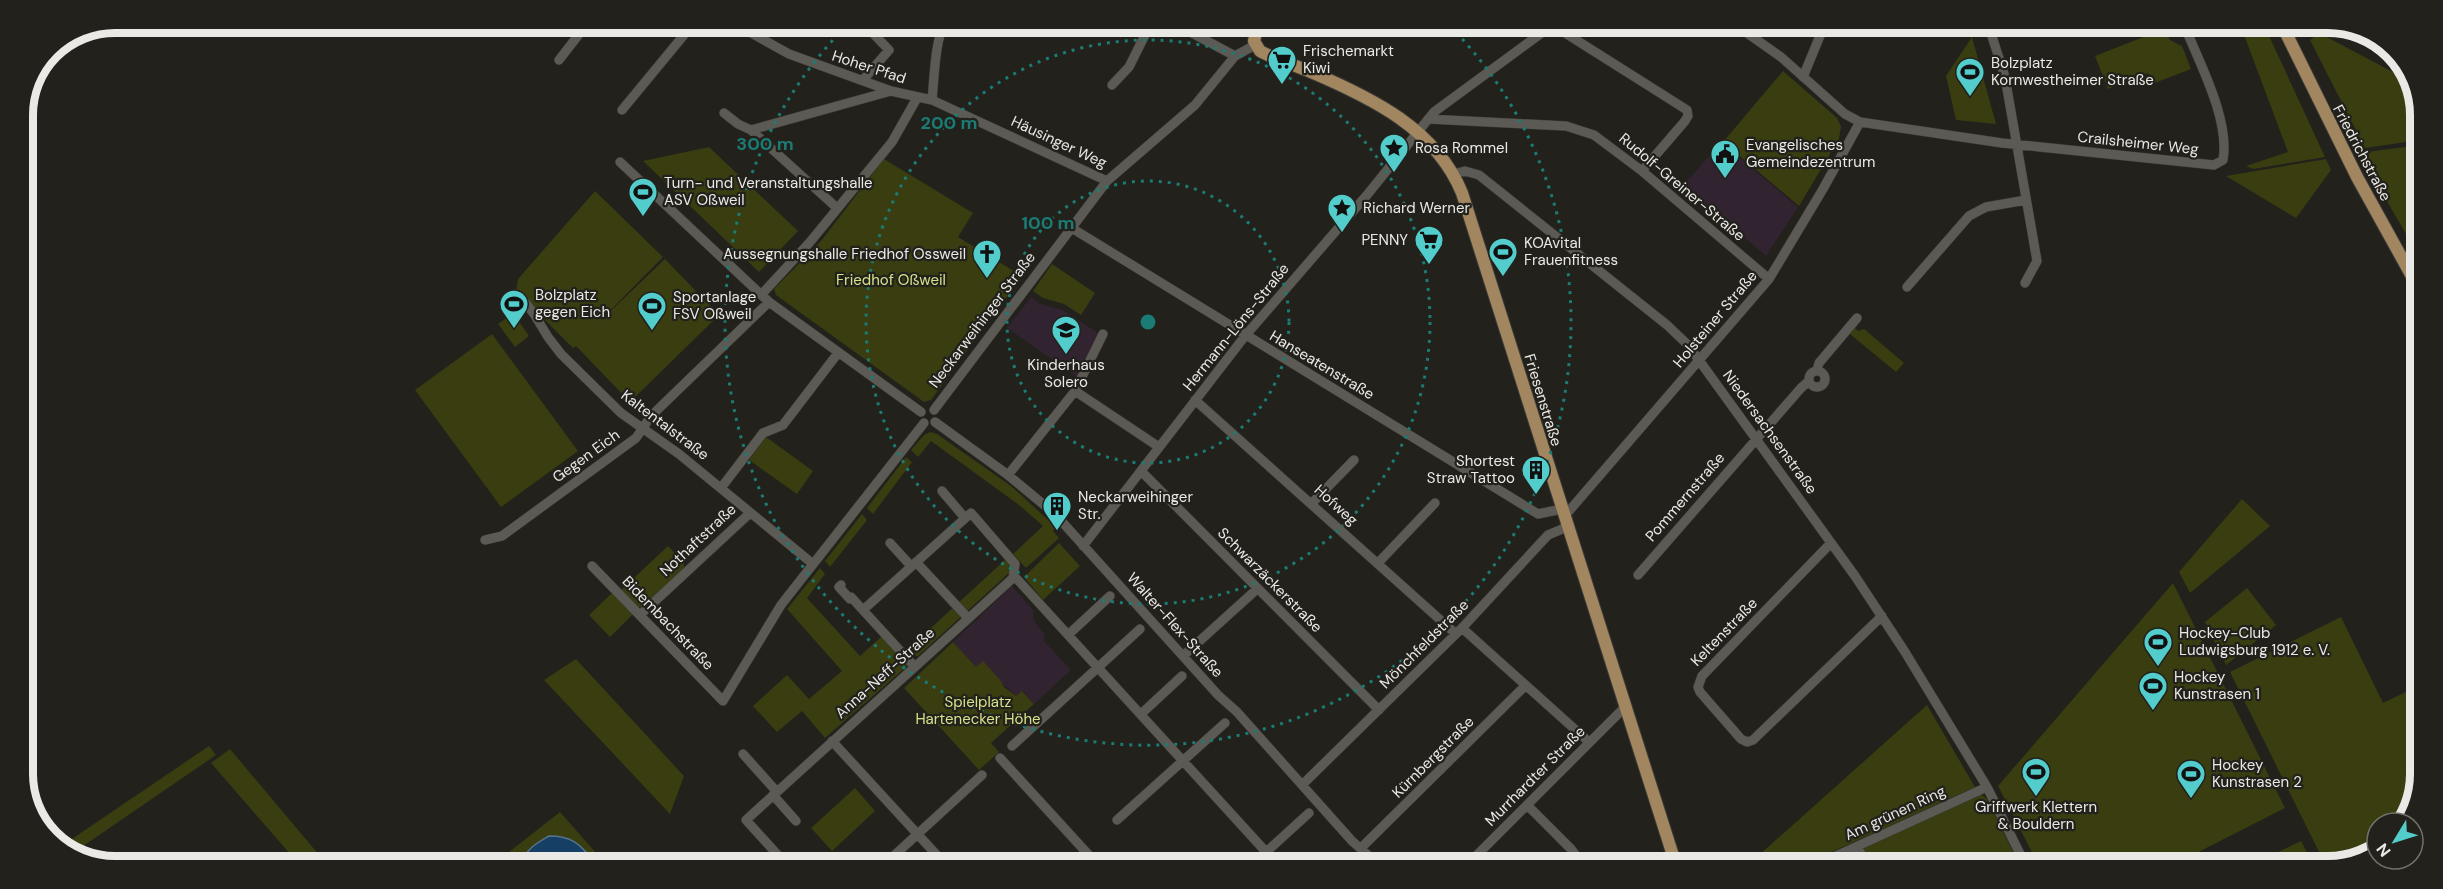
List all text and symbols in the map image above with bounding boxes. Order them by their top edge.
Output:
place label: Frischemarkt Kiwi [1303,41,1394,78]
supermarket icon: Frischemarkt Kiwi [1266,44,1298,86]
street label: Hoher Pfad [829,46,909,88]
place label: Bolzplatz Kornwestheimer Straße [1991,53,2154,90]
sports icon: Bolzplatz Kornwestheimer Straße [1954,56,1986,98]
street label: Friedrichstraße [2328,101,2396,205]
text: 200 m [921,111,977,135]
street label: Häusinger Weg [1008,111,1110,173]
street label: Crailsheimer Weg [2076,127,2200,159]
street label: Rudolf-Greiner-Straße [1615,128,1749,246]
text: 300 m [736,132,794,156]
place icon: Rosa Rommel [1378,132,1410,174]
place label: Evangelisches Gemeindezentrum [1746,135,1875,172]
place label: Rosa Rommel [1415,138,1508,158]
public building icon: Evangelisches Gemeindezentrum [1709,138,1741,180]
place label: Turn- und Veranstaltungshalle ASV Oßweil [664,173,873,210]
sports icon: Turn- und Veranstaltungshalle ASV Oßweil [627,176,659,218]
place icon: Richard Werner [1326,192,1358,234]
place label: Richard Werner [1363,198,1470,218]
text: 100 m [1021,211,1075,235]
supermarket icon: PENNY [1413,224,1445,266]
place label: PENNY [1361,230,1408,250]
place label: KOAvital Frauenfitness [1524,233,1618,270]
sports icon: KOAvital Frauenfitness [1487,236,1519,278]
church icon: Aussegnungshalle Friedhof Ossweil [971,238,1003,280]
place label: Aussegnungshalle Friedhof Ossweil [723,244,966,264]
street label: Neckarweihinger Straße [924,248,1040,392]
street label: Hermann-Löns-Straße [1178,259,1294,395]
street label: Holsteiner Straße [1669,266,1761,372]
park label: Friedhof Oßweil [836,270,946,290]
place label: Bolzplatz gegen Eich [535,285,610,322]
place label: Sportanlage FSV Oßweil [673,287,756,324]
sports icon: Bolzplatz gegen Eich [498,288,530,330]
sports icon: Sportanlage FSV Oßweil [636,290,668,332]
centre of rings [1138,312,1158,332]
school or university icon: Kinderhaus Solero [1050,314,1082,356]
street label: Hanseatenstraße [1266,326,1378,404]
street label: Friesenstraße [1519,351,1567,449]
place label: Kinderhaus Solero [1027,355,1105,392]
street label: Niedersachsenstraße [1718,366,1822,498]
street label: Kaltentalstraße [617,385,713,465]
street label: Gegen Eich [548,425,624,487]
street label: Pommernstraße [1641,448,1729,546]
place label: Shortest Straw Tattoo [1427,451,1515,488]
building icon: Shortest Straw Tattoo [1520,454,1552,496]
street label: Hofweg [1310,480,1362,530]
place label: Neckarweihinger Str. [1078,487,1193,524]
building icon: Neckarweihinger Str. [1041,490,1073,532]
street label: Nothaftstraße [655,499,741,581]
street label: Schwarzäckerstraße [1213,523,1327,637]
street label: Walter-Flex-Straße [1122,568,1228,682]
street label: Bidembachstraße [618,572,718,674]
street label: Keltenstraße [1686,593,1762,671]
street label: Mönchfeldstraße [1375,595,1473,693]
street label: Anna-Neff-Straße [831,623,939,723]
place label: Hockey-Club Ludwigsburg 1912 e. V. [2179,623,2330,660]
sports icon: Hockey-Club Ludwigsburg 1912 e. V. [2142,626,2174,668]
place label: Hockey Kunstrasen 1 [2174,667,2260,704]
sports icon: Hockey Kunstrasen 1 [2137,670,2169,712]
park label: Spielplatz Hartenecker Höhe [915,692,1041,729]
street label: Kürnbergstraße [1388,712,1478,802]
street label: Murrhardter Straße [1481,722,1589,830]
place label: Hockey Kunstrasen 2 [2212,755,2302,792]
sports icon: Griffwerk Klettern & Bouldern [2020,756,2052,798]
sports icon: Hockey Kunstrasen 2 [2175,758,2207,800]
street label: Am grünen Ring [1841,781,1949,845]
place label: Griffwerk Klettern & Bouldern [1975,797,2097,834]
north arrow [2365,811,2425,871]
text: N [2372,839,2395,861]

